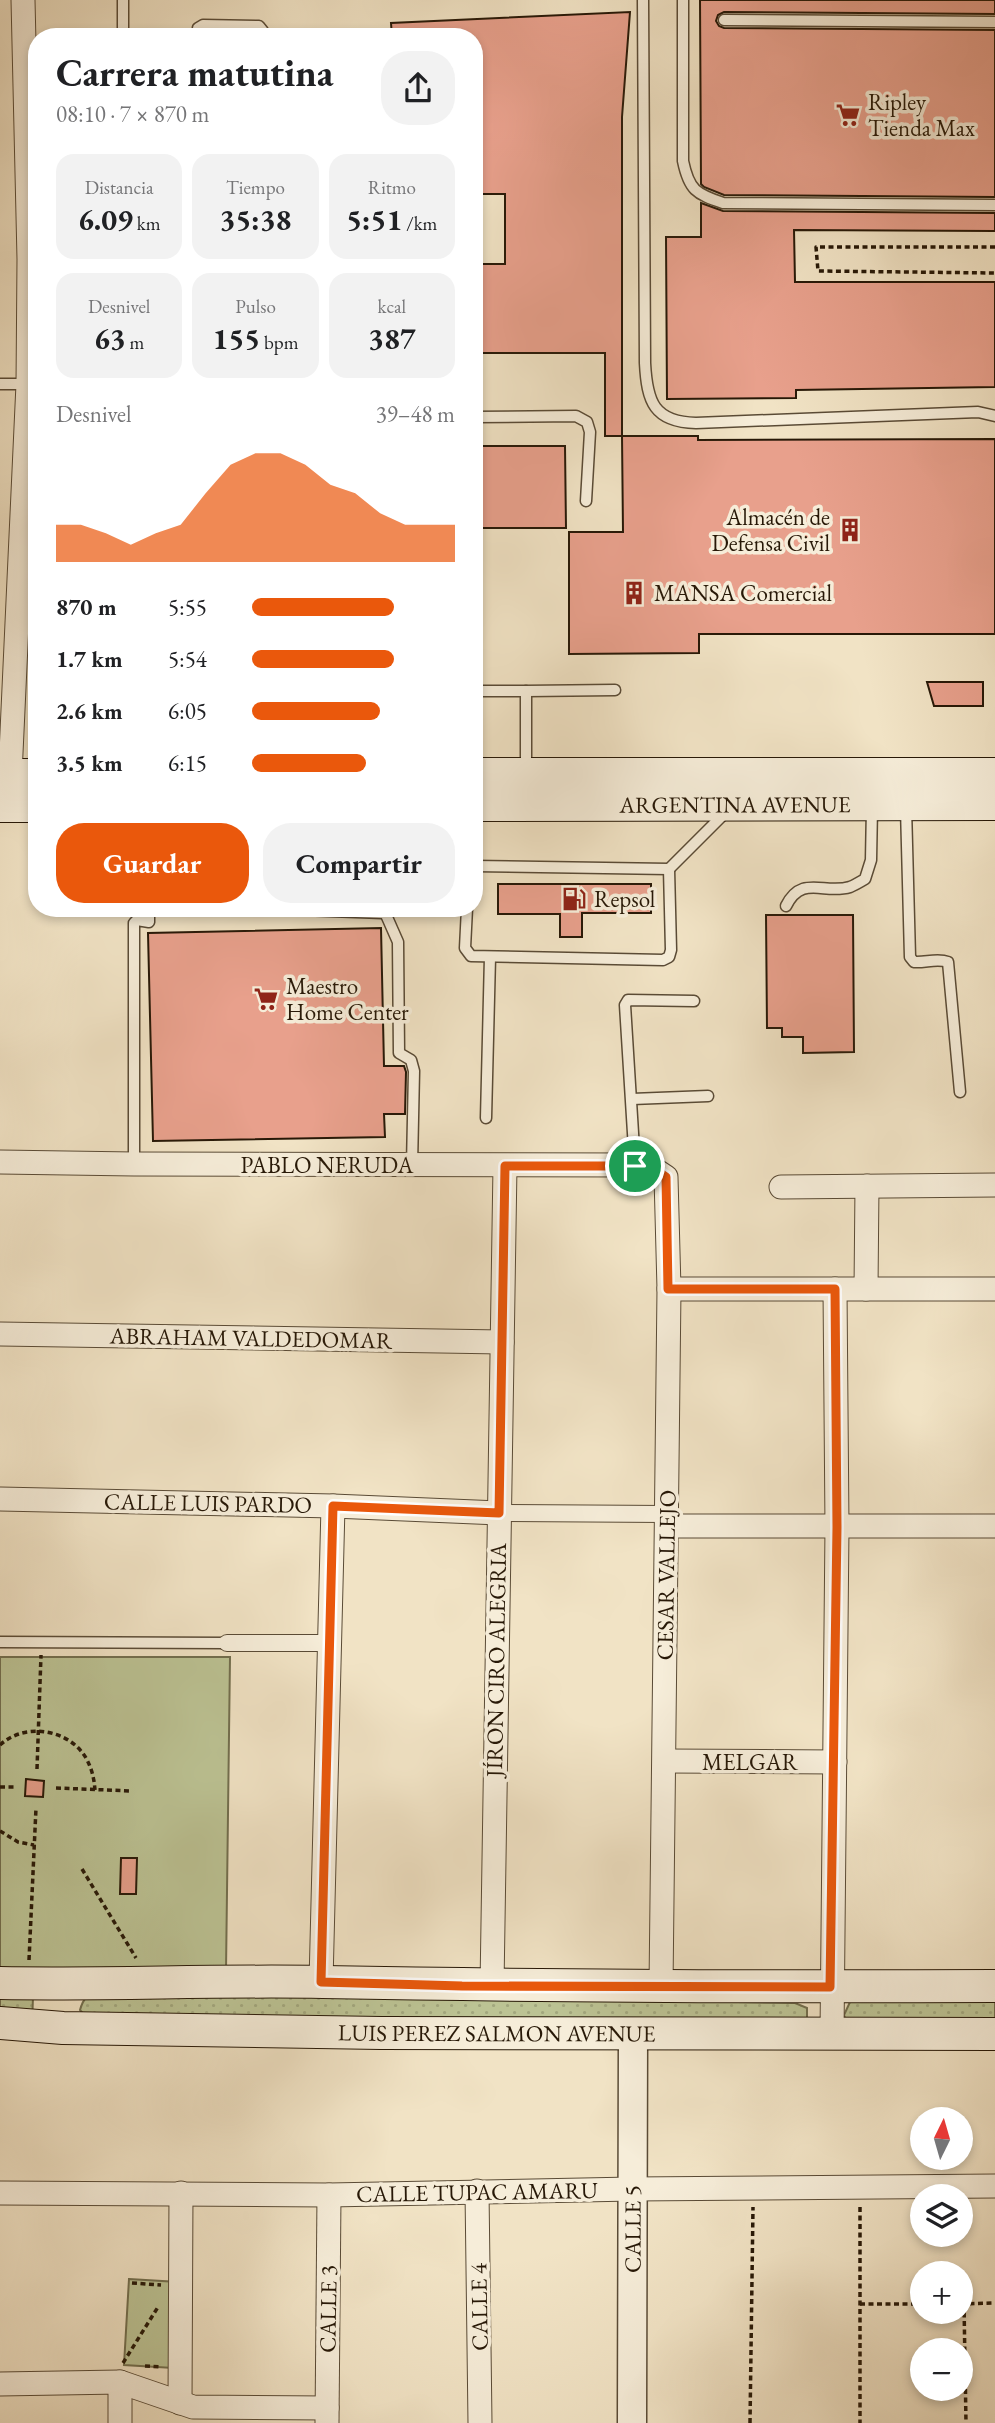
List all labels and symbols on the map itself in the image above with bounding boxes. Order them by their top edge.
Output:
place label: Ripley Tienda Max [868,87,975,143]
supermarket icon: Ripley Tienda Max [834,101,862,129]
place label: Almacén de Defensa Civil [711,502,830,558]
building icon: Almacén de Defensa Civil [836,516,864,544]
place label: MANSA Comercial [654,578,833,608]
building icon: MANSA Comercial [620,579,648,607]
street label: ARGENTINA AVENUE [618,789,851,820]
place label: Repsol [594,884,656,914]
fuel station icon: Repsol [560,885,588,913]
place label: Maestro Home Center [286,971,409,1027]
supermarket icon: Maestro Home Center [252,985,280,1013]
pin [605,1136,665,1196]
street label: PABLO NERUDA [241,1150,414,1180]
street label: ABRAHAM VALDEDOMAR [108,1321,393,1355]
street label: CALLE LUIS PARDO [104,1486,312,1520]
street label: CESAR VALLEJO [650,1490,682,1660]
street label: JÍRON CIRO ALEGRIA [479,1542,513,1779]
street label: MELGAR [702,1747,799,1777]
street label: LUIS PEREZ SALMON AVENUE [338,2017,656,2048]
north arrow [910,2107,973,2170]
street label: CALLE TUPAC AMARU [356,2175,598,2209]
street label: CALLE 5 [617,2185,648,2273]
street label: CALLE 4 [463,2262,495,2351]
street label: CALLE 3 [312,2265,344,2353]

